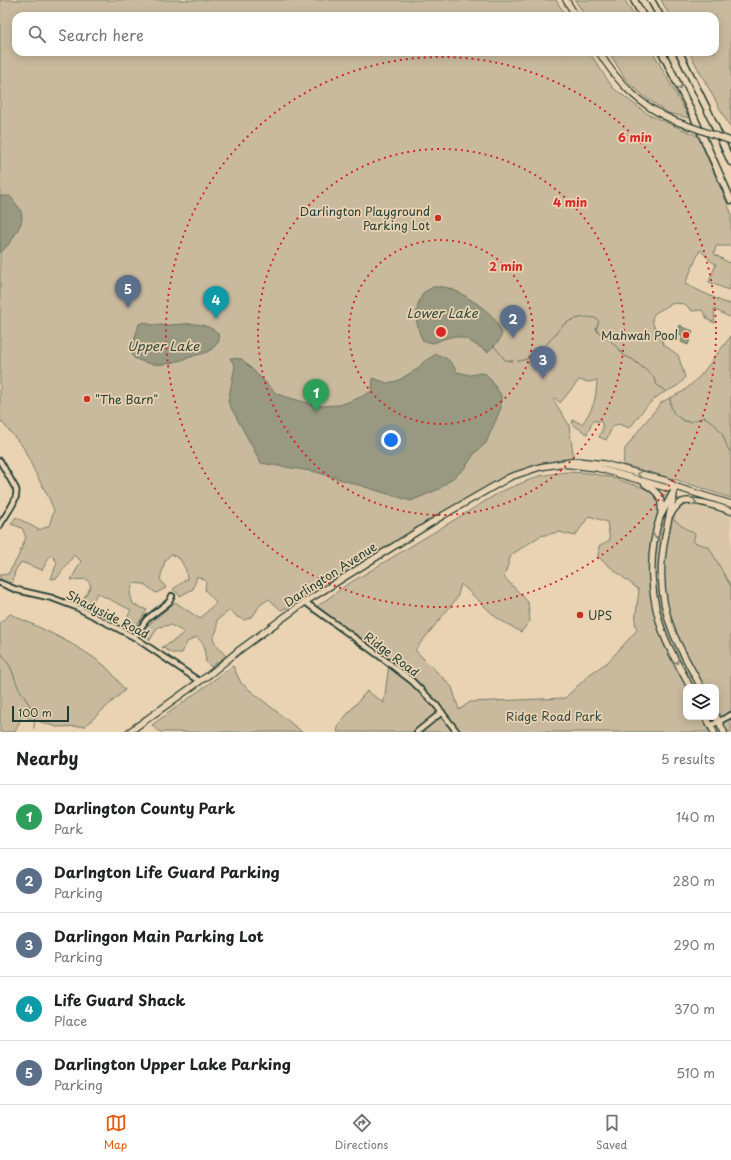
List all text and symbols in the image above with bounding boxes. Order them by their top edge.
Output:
search box [12,12,719,56]
icon: search [26,23,48,45]
text: Search here [58,23,144,46]
one-way arrow [674,83,682,90]
text: 6 min [618,128,652,146]
text: 4 min [553,193,587,211]
place label: Darlington Playground Parking Lot [300,202,430,234]
marker: Darlington Playground Parking Lot [433,213,443,223]
text: 2 min [489,257,523,275]
pin: 5 [115,275,141,308]
pin: 4 [203,286,229,319]
water label: Lower Lake [406,303,479,322]
pin: 2 [500,305,526,338]
centre of rings [434,325,448,339]
place label: Mahwah Pool [601,326,678,344]
marker: Mahwah Pool [681,330,691,340]
water label: Upper Lake [127,336,200,355]
pin: 3 [530,346,556,379]
pin: 1 [303,379,329,412]
place label: "The Barn" [95,390,158,408]
marker: "The Barn" [82,394,92,404]
your location [381,430,401,450]
one-way arrow [636,470,643,478]
one-way arrow [691,497,698,506]
one-way arrow [652,533,660,539]
street label: Darlington Avenue [280,537,380,611]
street label: Shadyside Road [63,585,153,643]
place label: UPS [588,606,612,624]
marker: UPS [575,610,585,620]
street label: Ridge Road [361,627,423,681]
one-way arrow [672,657,679,664]
map controls [683,684,719,720]
button: layers [683,684,719,720]
scale bar [12,704,69,723]
text: 100 m [18,704,52,721]
park label: Ridge Road Park [506,707,602,725]
text: Nearby [16,745,78,771]
text: 5 results [661,749,715,768]
text: Darlington County Park [54,796,235,819]
text: 1 [26,807,32,826]
text: 140 m [676,807,715,826]
text: Park [54,819,83,838]
text: Darlngton Life Guard Parking [54,860,280,883]
text: 2 [24,871,34,890]
text: 280 m [673,871,715,890]
text: Parking [54,883,103,902]
text: Darlingon Main Parking Lot [54,924,264,947]
text: 3 [25,935,33,954]
text: 290 m [674,935,715,954]
text: Parking [54,947,103,966]
text: Life Guard Shack [54,988,186,1011]
text: 4 [25,999,33,1018]
text: 370 m [674,999,715,1018]
text: Place [54,1011,87,1030]
text: Darlington Upper Lake Parking [54,1052,291,1075]
text: 5 [25,1063,33,1082]
text: 510 m [676,1063,715,1082]
text: Parking [54,1075,103,1094]
tab: Map [104,1112,127,1153]
tab: Directions [335,1112,388,1153]
tab: Saved [596,1112,627,1153]

